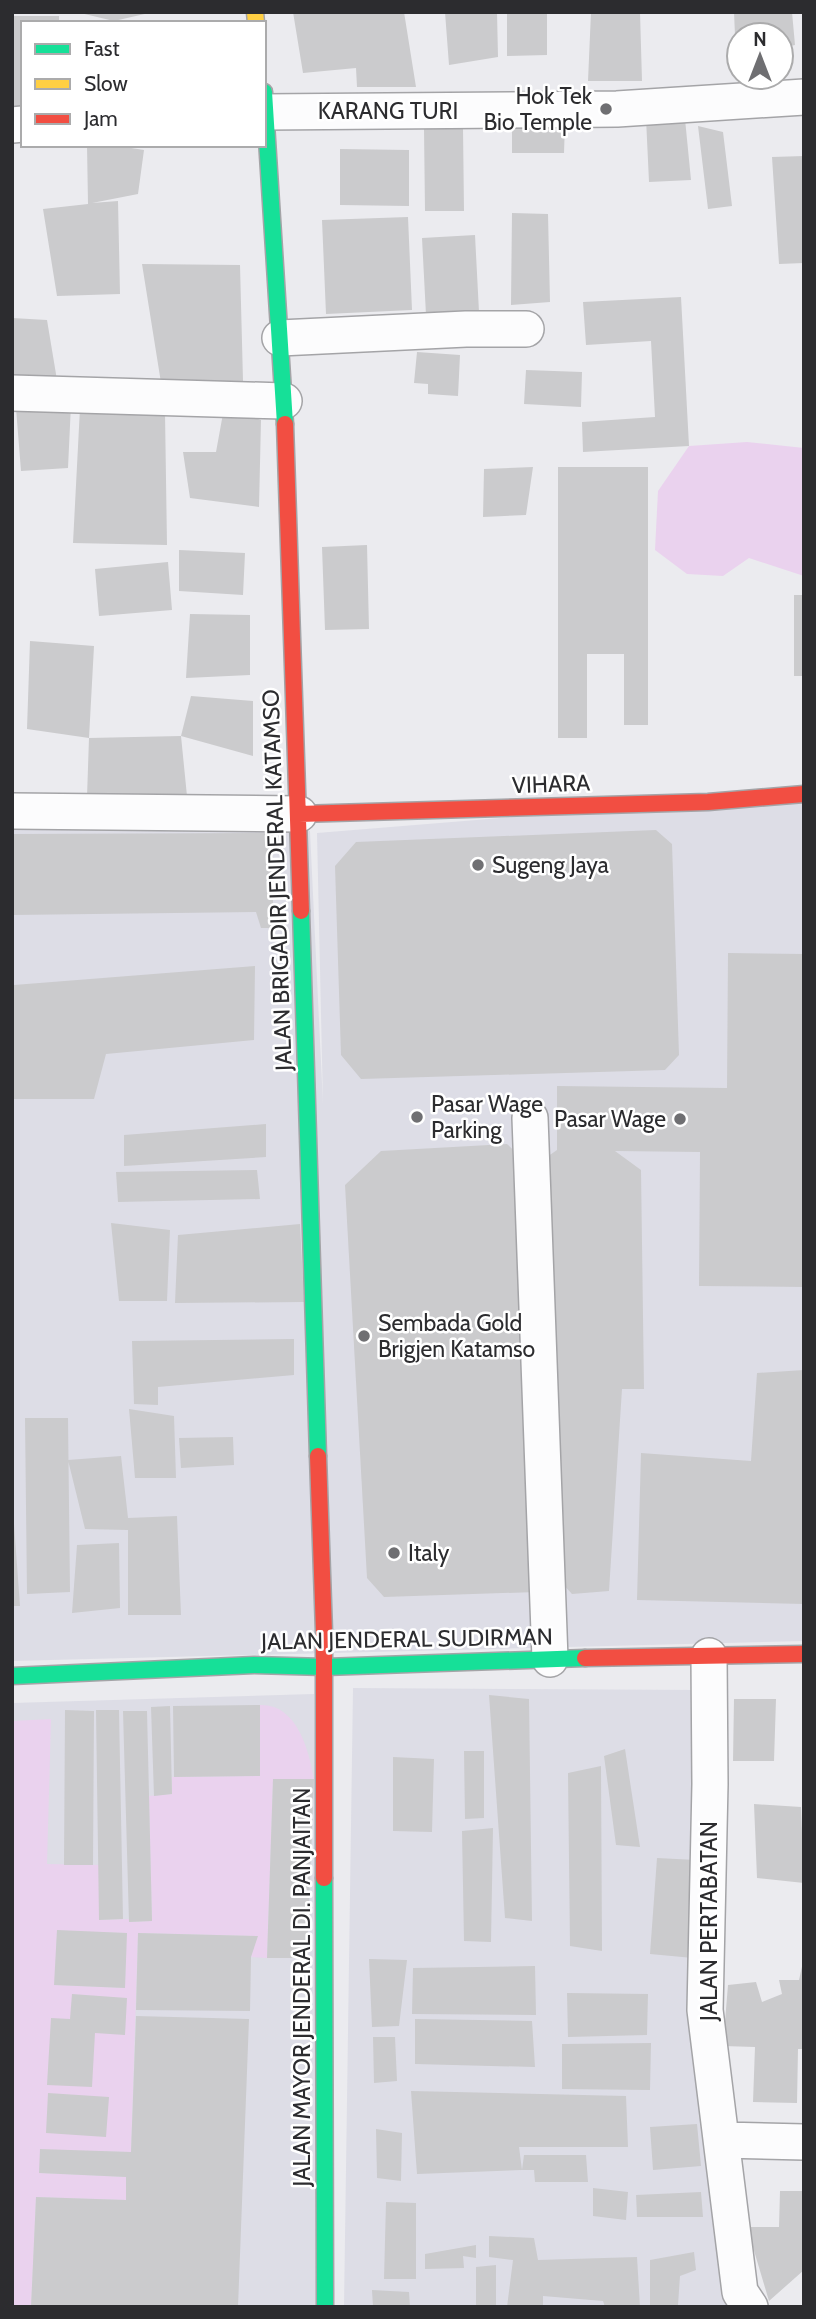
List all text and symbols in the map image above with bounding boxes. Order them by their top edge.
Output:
legend [21,21,266,147]
north arrow [725,21,795,91]
text: N [753,28,767,51]
text: Fast [84,36,120,61]
text: Slow [84,71,128,96]
place label: Hok Tek Bio Temple [483,82,593,136]
street label: KARANG TURI [318,97,458,125]
marker: Hok Tek Bio Temple [598,101,614,117]
text: Jam [83,106,118,131]
street label: JALAN BRIGADIR JENDERAL KATAMSO [256,689,298,1072]
street label: VIHARA [511,769,591,799]
place label: Sugeng Jaya [492,851,609,879]
marker: Sugeng Jaya [470,857,486,873]
place label: Pasar Wage Parking [431,1090,543,1144]
place label: Pasar Wage [554,1105,666,1133]
marker: Pasar Wage Parking [409,1109,425,1125]
marker: Pasar Wage [672,1111,688,1127]
place label: Sembada Gold Brigjen Katamso [378,1309,535,1363]
marker: Sembada Gold Brigjen Katamso [356,1328,372,1344]
place label: Italy [408,1539,450,1567]
marker: Italy [386,1545,402,1561]
street label: JALAN JENDERAL SUDIRMAN [260,1622,553,1656]
street label: JALAN MAYOR JENDERAL DI. PANJAITAN [288,1787,316,2188]
street label: JALAN PERTABATAN [695,1821,723,2022]

